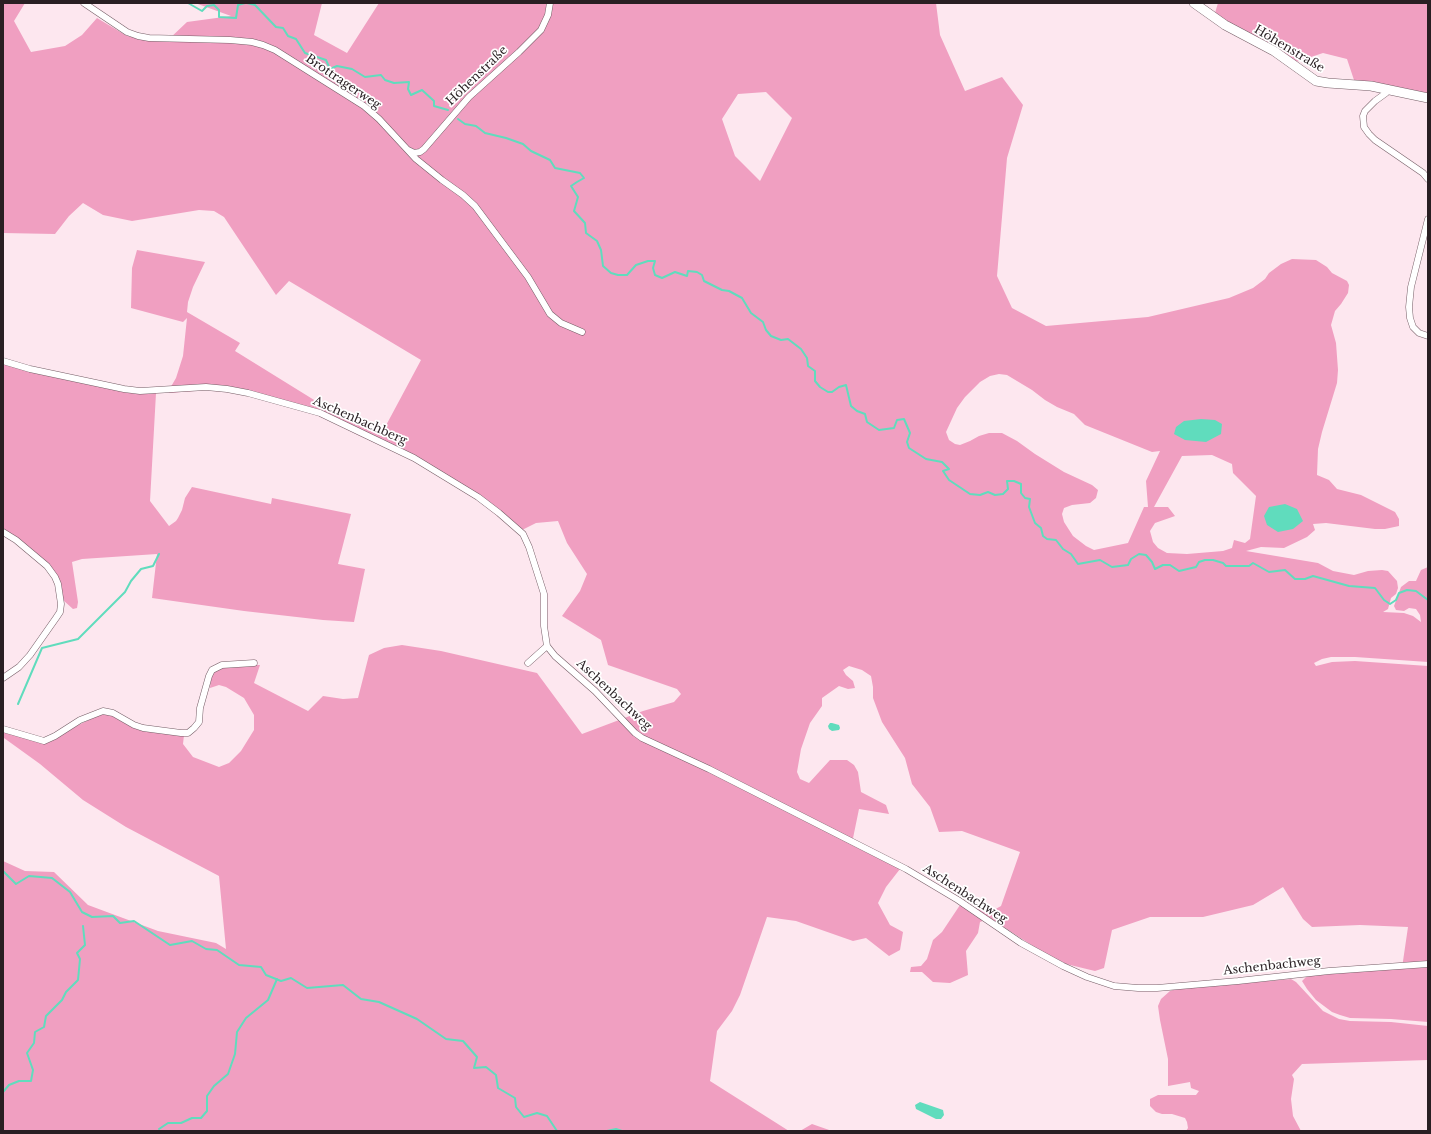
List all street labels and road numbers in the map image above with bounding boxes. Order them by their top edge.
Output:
street label: Höhenstraße [1251,22,1327,76]
street label: Höhenstraße [443,43,511,109]
street label: Brottragerweg [303,51,383,113]
street label: Aschenbachberg [311,394,409,448]
street label: Aschenbachweg [573,656,655,734]
street label: Aschenbachweg [920,861,1010,927]
street label: Aschenbachweg [1223,954,1321,978]

